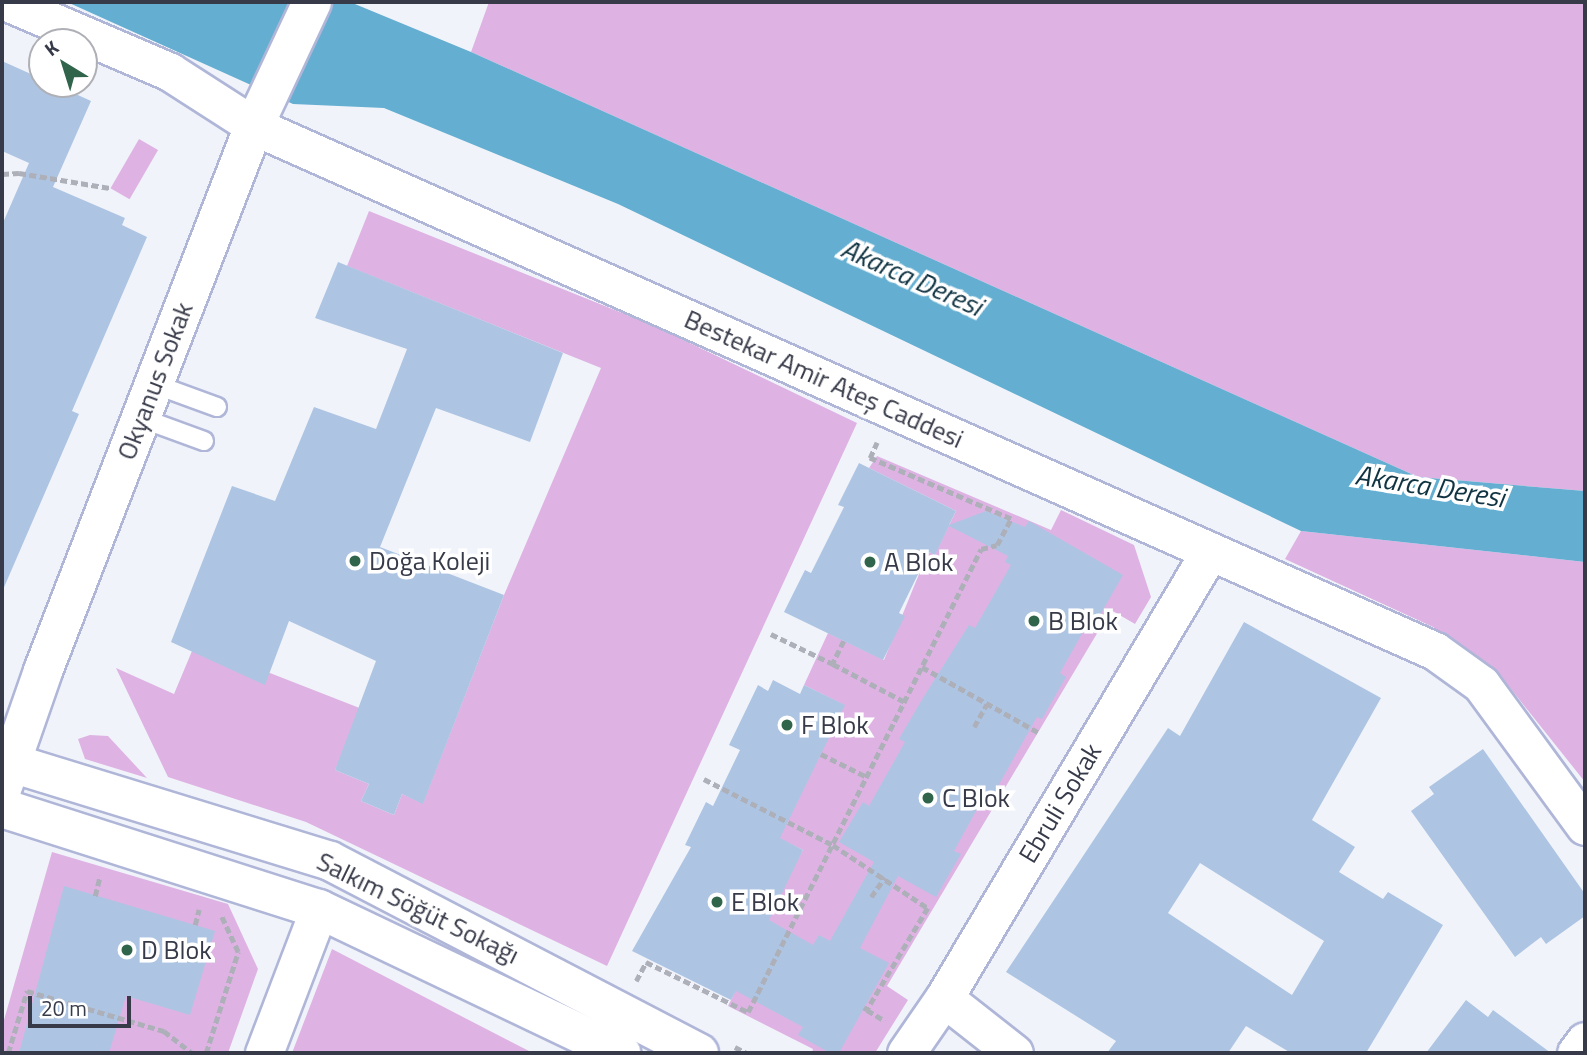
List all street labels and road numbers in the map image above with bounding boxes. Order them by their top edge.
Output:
street label: Okyanus Sokak [111,298,199,464]
street label: Bestekar Amir Ateş Caddesi [680,303,968,455]
street label: Ebruli Sokak [1012,738,1108,868]
street label: Salkım Söğüt Sokağı [312,846,524,970]

